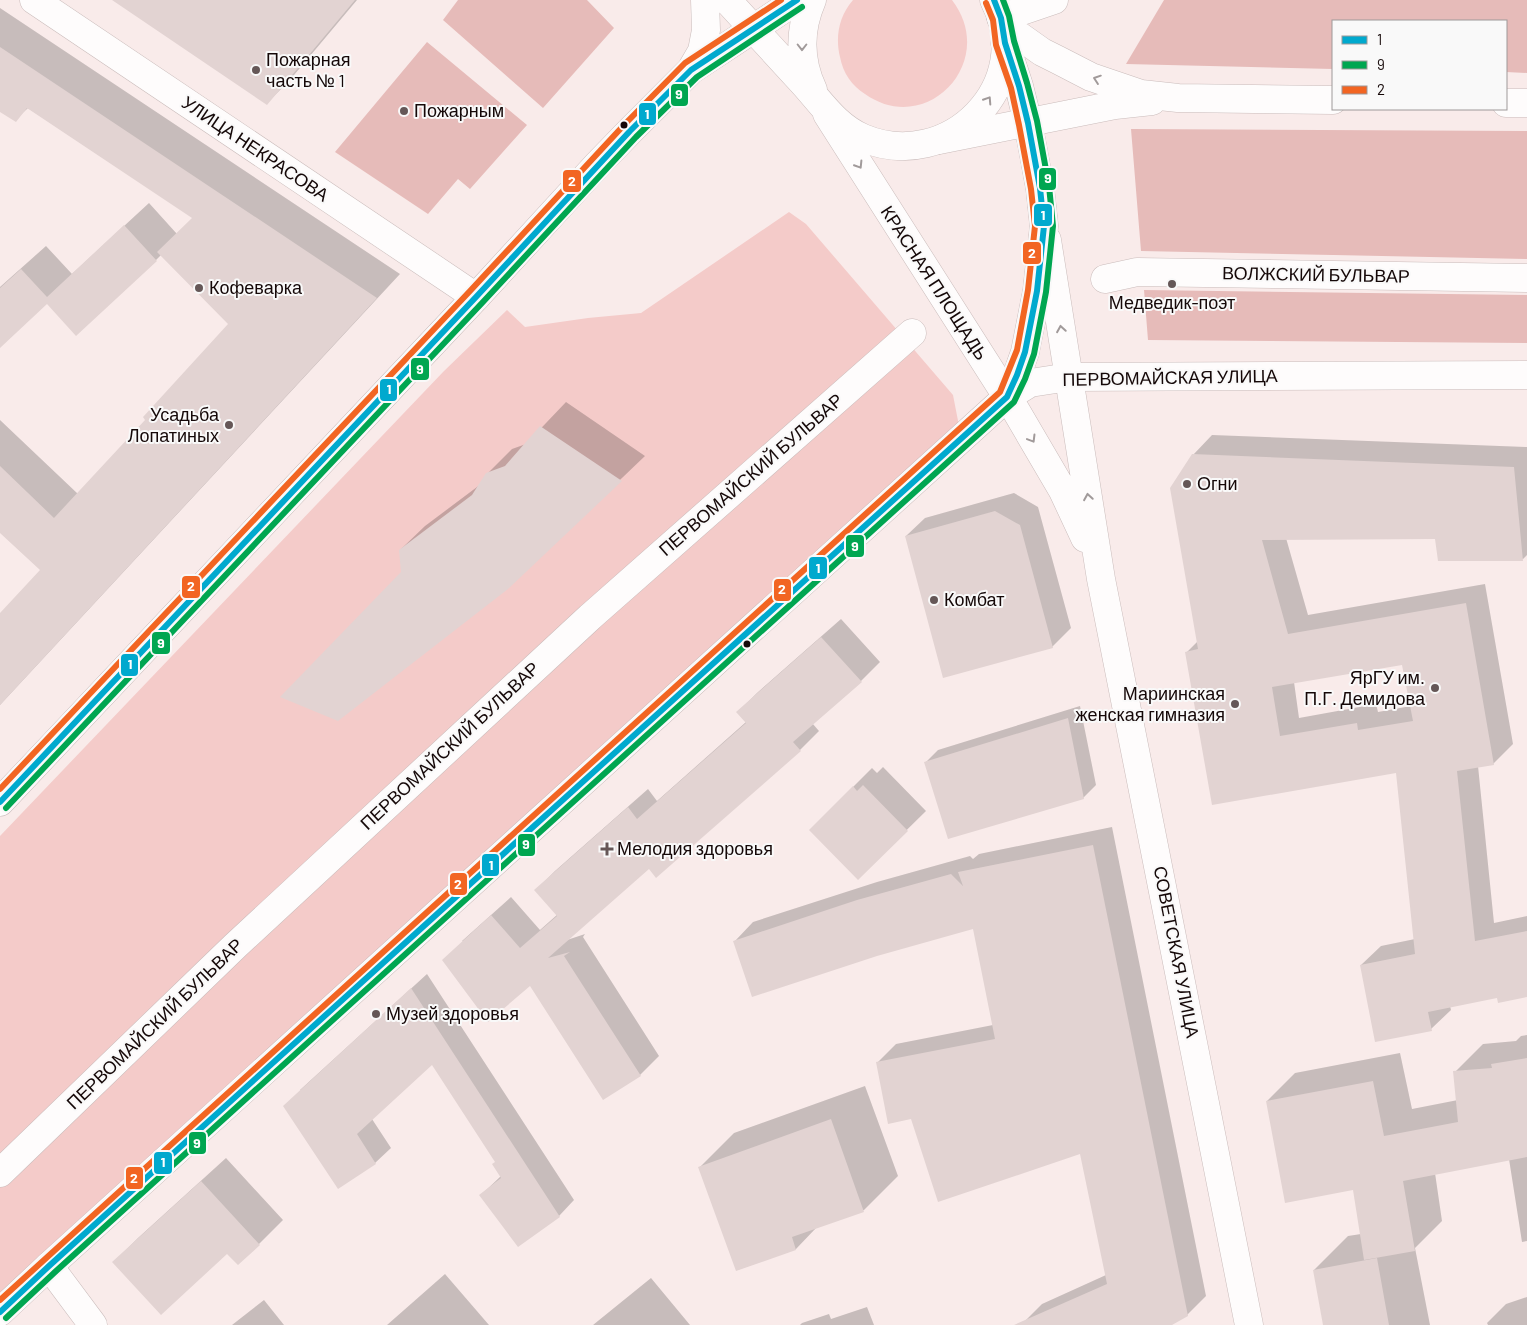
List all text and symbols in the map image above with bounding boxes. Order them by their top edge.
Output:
legend [1332,20,1507,110]
text: 1 [1377,30,1382,48]
one-way arrow [797,44,807,52]
place label: Пожарная часть № 1 [266,48,351,91]
text: 9 [1377,55,1385,73]
marker: Пожарная часть № 1 [250,64,262,76]
one-way arrow [1094,75,1102,85]
text: 2 [1377,80,1385,98]
line badge: 9 [670,83,689,107]
text: 9 [675,85,683,102]
street label: УЛИЦА НЕКРАСОВА [178,91,333,206]
one-way arrow [982,96,991,106]
place label: Пожарным [414,99,504,121]
line badge: 1 [638,102,657,126]
marker: Пожарным [398,105,410,117]
text: 1 [645,105,650,122]
unlabelled marker [619,120,629,130]
one-way arrow [853,159,863,168]
line badge: 9 [1038,167,1057,191]
line badge: 2 [562,169,582,193]
text: 9 [1044,169,1052,186]
text: 2 [568,172,576,189]
street label: КРАСНАЯ ПЛОЩАДЬ [877,201,993,364]
line badge: 1 [1033,203,1053,227]
text: 1 [1041,206,1046,223]
line badge: 2 [1022,241,1042,265]
text: 2 [1028,244,1036,261]
street label: ВОЛЖСКИЙ БУЛЬВАР [1222,261,1410,287]
place label: Кофеварка [209,276,303,298]
marker: Медведик-поэт [1166,278,1178,290]
marker: Кофеварка [193,282,205,294]
place label: Медведик-поэт [1109,291,1235,313]
one-way arrow [1056,324,1066,333]
line badge: 9 [410,357,430,381]
text: 9 [416,360,424,377]
street label: ПЕРВОМАЙСКАЯ УЛИЦА [1062,364,1278,390]
line badge: 1 [379,378,398,402]
text: 1 [387,380,392,397]
street label: ПЕРВОМАЙСКИЙ БУЛЬВАР [654,388,847,560]
place label: Усадьба Лопатиных [128,403,220,446]
marker: Усадьба Лопатиных [223,419,235,431]
one-way arrow [1026,434,1036,443]
place label: Огни [1197,472,1238,494]
marker: Огни [1181,478,1193,490]
one-way arrow [1083,492,1093,501]
line badge: 9 [845,534,865,558]
text: 9 [851,537,859,554]
line badge: 1 [808,556,828,580]
text: 1 [816,559,821,576]
line badge: 2 [181,575,201,599]
text: 2 [187,577,195,594]
line badge: 2 [773,578,792,602]
text: 2 [778,580,786,597]
place label: Комбат [944,588,1004,610]
marker: Комбат [928,594,940,606]
line badge: 9 [151,631,171,655]
text: 9 [157,634,165,651]
unlabelled marker [742,639,752,649]
line badge: 1 [120,653,139,677]
text: 1 [128,655,133,672]
street label: ПЕРВОМАЙСКИЙ БУЛЬВАР [355,657,543,834]
place label: ЯрГУ им. П.Г. Демидова [1304,666,1426,709]
place label: Мариинская женская гимназия [1076,682,1225,725]
marker: ЯрГУ им. П.Г. Демидова [1429,682,1441,694]
marker: Мариинская женская гимназия [1229,698,1241,710]
line badge: 9 [517,833,536,857]
text: 9 [522,835,530,852]
place label: Мелодия здоровья [617,837,773,859]
marker: Мелодия здоровья [601,843,613,855]
line badge: 1 [481,853,500,877]
text: 1 [489,856,494,873]
street label: СОВЕТСКАЯ УЛИЦА [1150,864,1204,1040]
line badge: 2 [449,872,468,896]
text: 2 [454,875,462,892]
street label: ПЕРВОМАЙСКИЙ БУЛЬВАР [62,933,247,1113]
place label: Музей здоровья [386,1002,519,1024]
marker: Музей здоровья [370,1008,382,1020]
line badge: 9 [188,1131,207,1155]
text: 9 [193,1134,201,1151]
line badge: 1 [153,1151,173,1175]
text: 1 [161,1153,166,1170]
line badge: 2 [125,1166,144,1190]
text: 2 [130,1169,138,1186]

